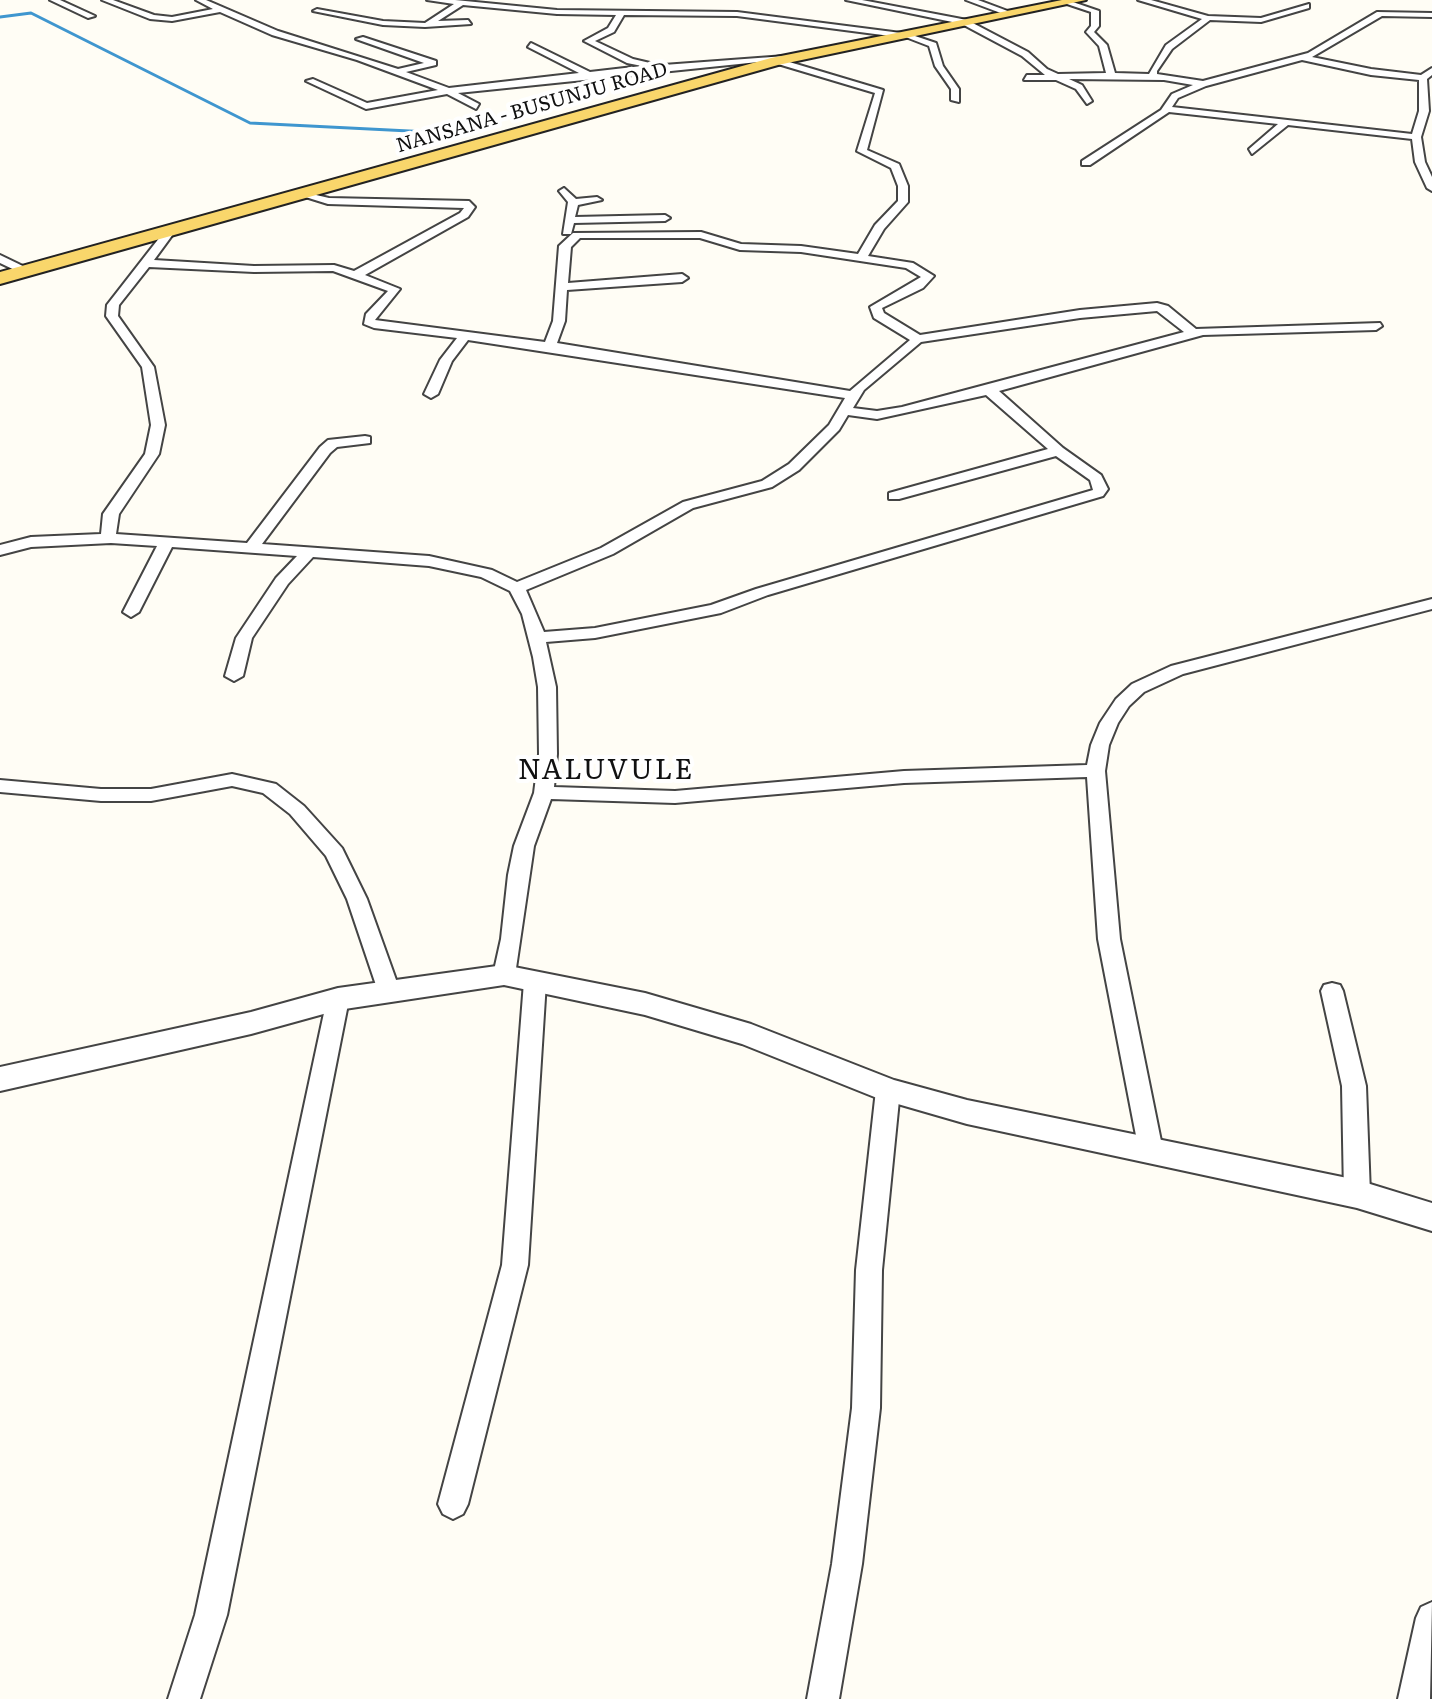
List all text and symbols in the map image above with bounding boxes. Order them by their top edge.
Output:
street label: NANSANA - BUSUNJU ROAD [394,58,670,158]
district label: NALUVULE [518,754,694,788]

